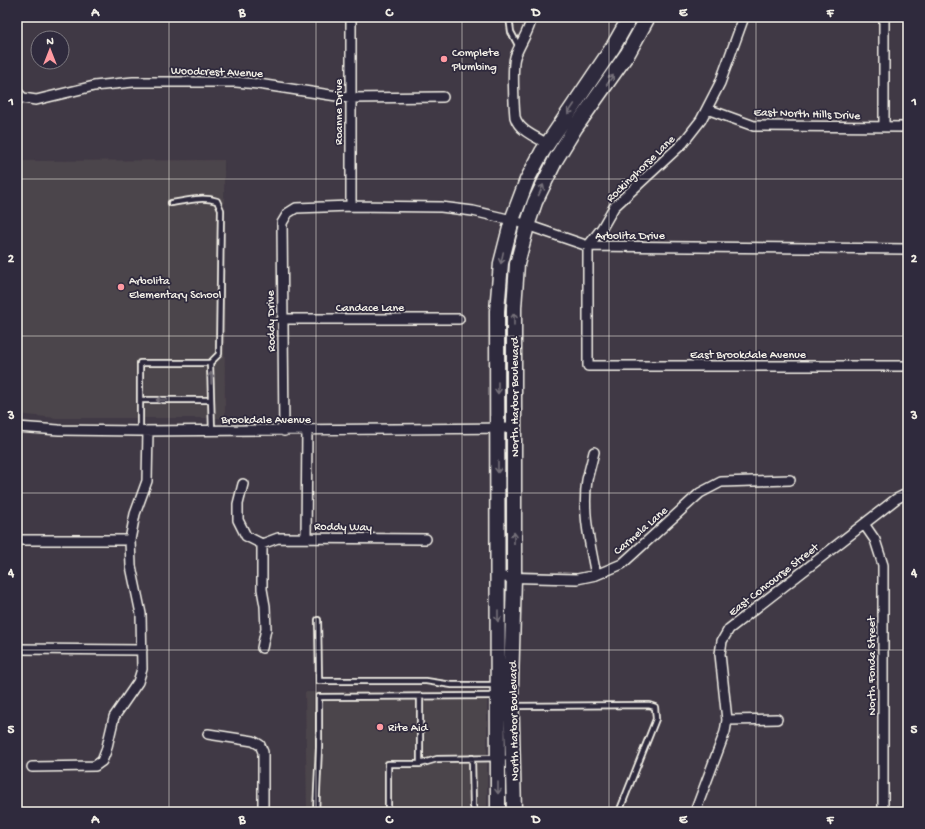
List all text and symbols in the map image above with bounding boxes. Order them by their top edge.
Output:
text: A [90,6,100,21]
text: B [238,6,247,21]
text: C [384,6,394,21]
text: D [531,6,541,21]
text: E [679,6,688,21]
text: F [826,6,835,21]
north arrow [30,30,70,70]
text: N [46,36,54,48]
place label: Complete Plumbing [451,47,500,75]
marker: Complete Plumbing [439,54,449,64]
street label: Woodcrest Avenue [170,64,264,82]
one-way arrow [606,75,614,86]
street label: Roanne Drive [333,78,347,145]
text: 1 [7,95,14,110]
text: 1 [910,95,917,110]
one-way arrow [567,103,575,114]
street label: East North Hills Drive [753,106,861,124]
street label: Rockinghorse Lane [604,132,679,206]
one-way arrow [537,184,545,196]
street label: Arbolita Drive [595,230,666,244]
text: 2 [8,252,15,267]
one-way arrow [498,252,506,265]
text: 2 [911,252,918,267]
place label: Arbolita Elementary School [129,275,222,303]
marker: Arbolita Elementary School [116,282,126,292]
street label: Roddy Drive [264,289,280,352]
street label: Candace Lane [336,302,405,316]
one-way arrow [510,313,518,326]
street label: North Harbor Boulevard [509,336,523,457]
street label: East Brookdale Avenue [690,349,807,363]
one-way arrow [207,372,214,385]
one-way arrow [494,381,502,394]
one-way arrow [156,396,169,404]
text: 3 [7,409,15,424]
text: 3 [910,409,918,424]
street label: Brookdale Avenue [220,414,312,428]
one-way arrow [494,460,502,473]
street label: Carmela Lane [611,504,672,559]
street label: Roddy Way [314,520,372,536]
one-way arrow [510,532,518,545]
street label: East Concourse Street [726,540,823,620]
text: 4 [7,566,15,581]
text: 4 [910,566,918,581]
one-way arrow [494,609,502,622]
street label: North Fonda Street [866,615,880,716]
street label: North Harbor Boulevard [507,660,523,781]
marker: Rite Aid [375,722,385,732]
place label: Rite Aid [388,722,429,736]
text: 5 [8,723,15,738]
text: 5 [911,723,918,738]
one-way arrow [494,781,502,794]
text: A [90,813,100,828]
text: B [238,813,247,828]
text: C [384,813,394,828]
text: D [531,813,541,828]
text: E [679,813,688,828]
text: F [826,813,835,828]

